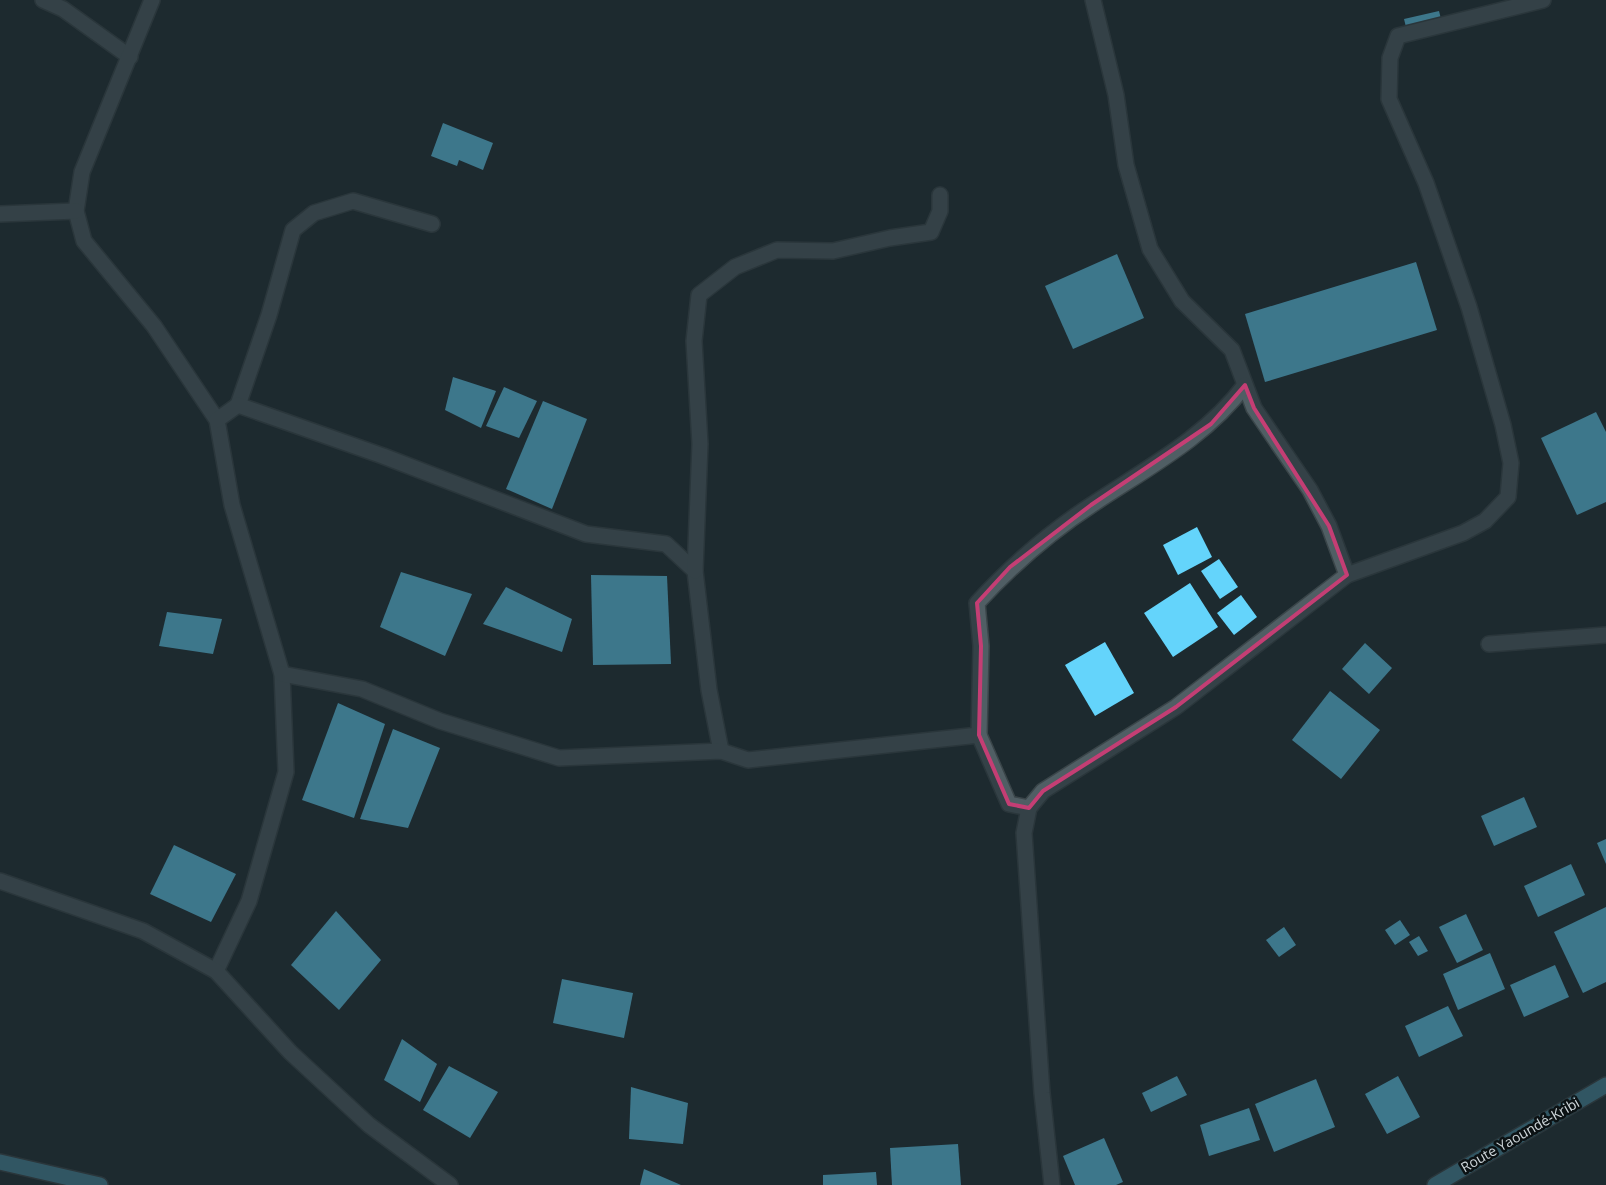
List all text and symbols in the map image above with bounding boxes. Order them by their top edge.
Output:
street label: Route Yaoundé-Kribi [1457,1093,1583,1176]

